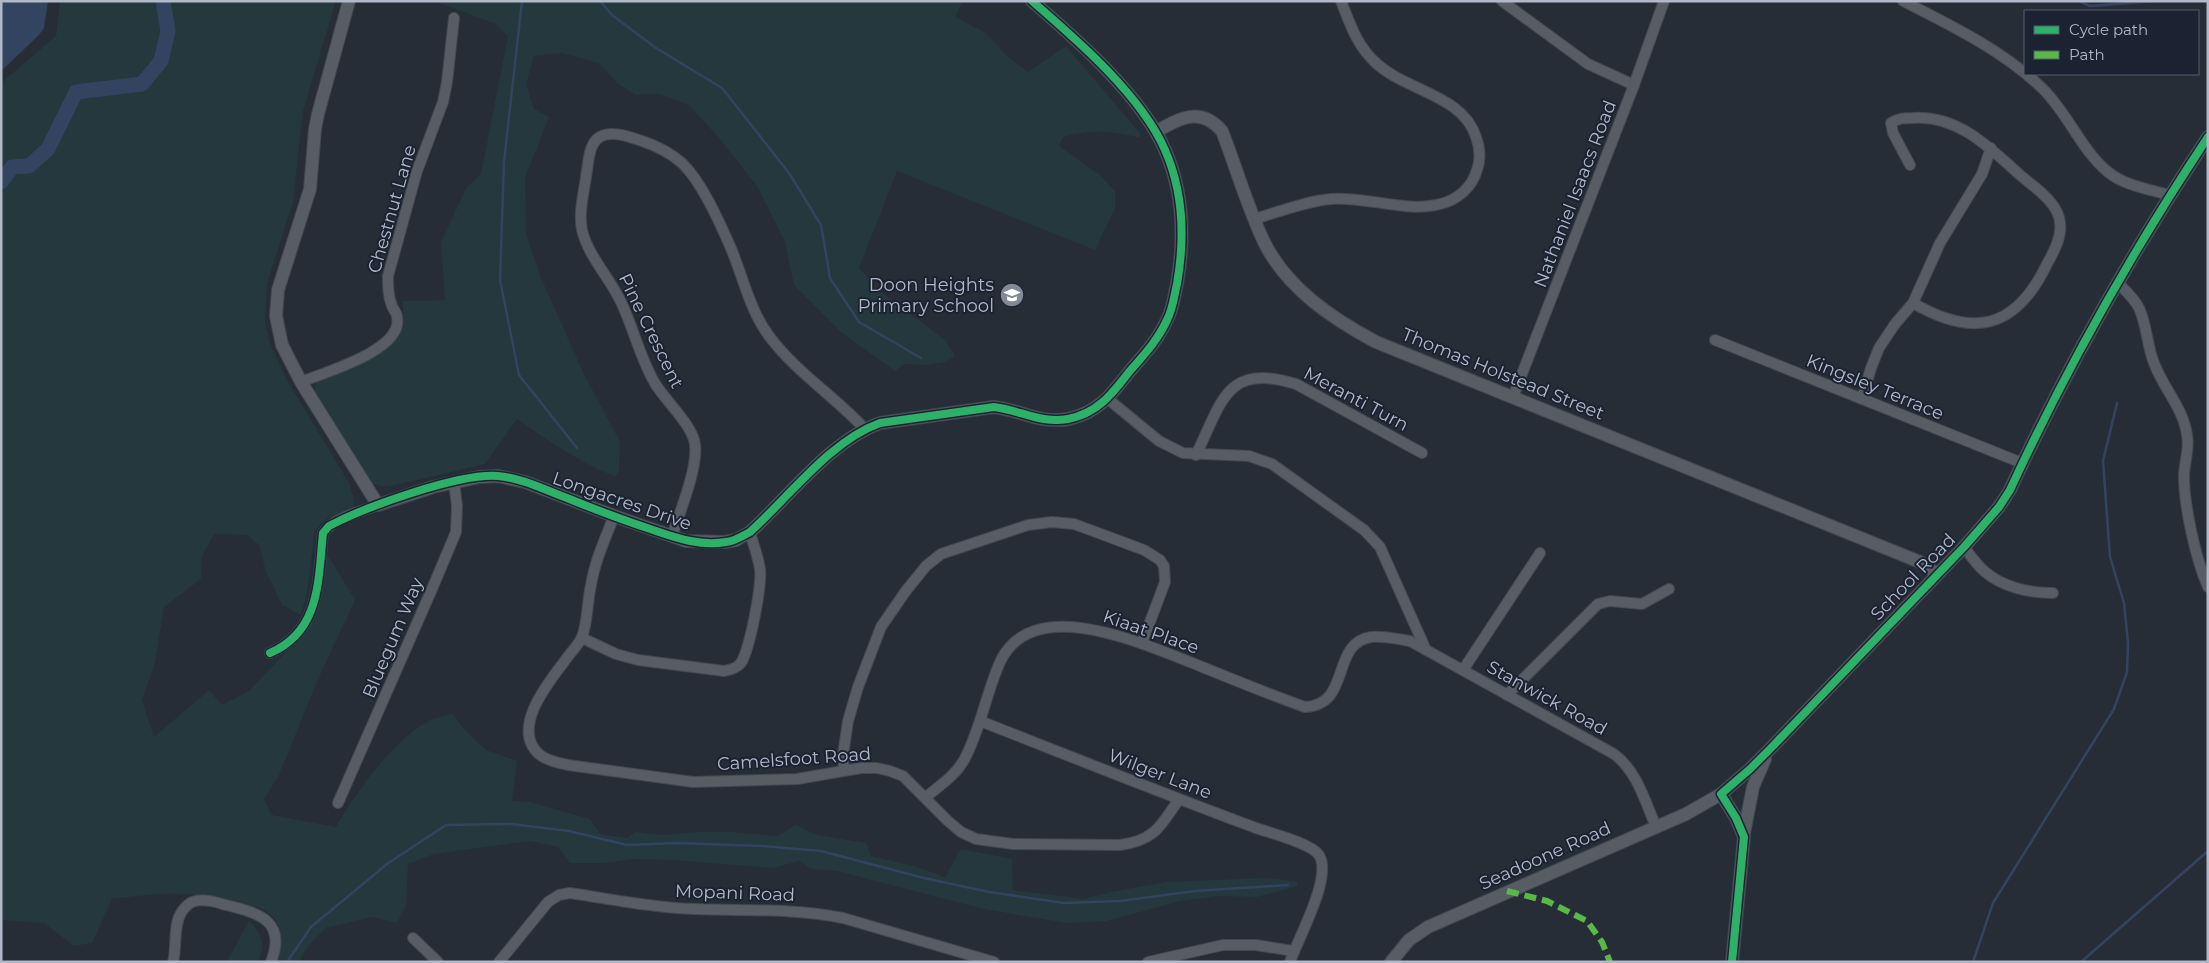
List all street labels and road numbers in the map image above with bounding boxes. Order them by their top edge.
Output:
street label: Nathaniel Isaacs Road [1529,97,1621,291]
street label: Chestnut Lane [363,142,421,276]
street label: Pine Crescent [614,270,688,392]
street label: Thomas Holstead Street [1399,323,1607,425]
street label: Kingsley Terrace [1803,349,1947,425]
street label: Meranti Turn [1300,362,1412,436]
street label: Longacres Drive [550,467,694,535]
street label: School Road [1866,529,1960,625]
street label: Bluegum Way [358,574,428,702]
street label: Kiaat Place [1100,605,1202,659]
street label: Stanwick Road [1483,656,1611,740]
street label: Camelsfoot Road [716,743,872,775]
street label: Wilger Lane [1105,744,1215,804]
street label: Seadoone Road [1476,817,1614,895]
street label: Mopani Road [675,880,795,906]

